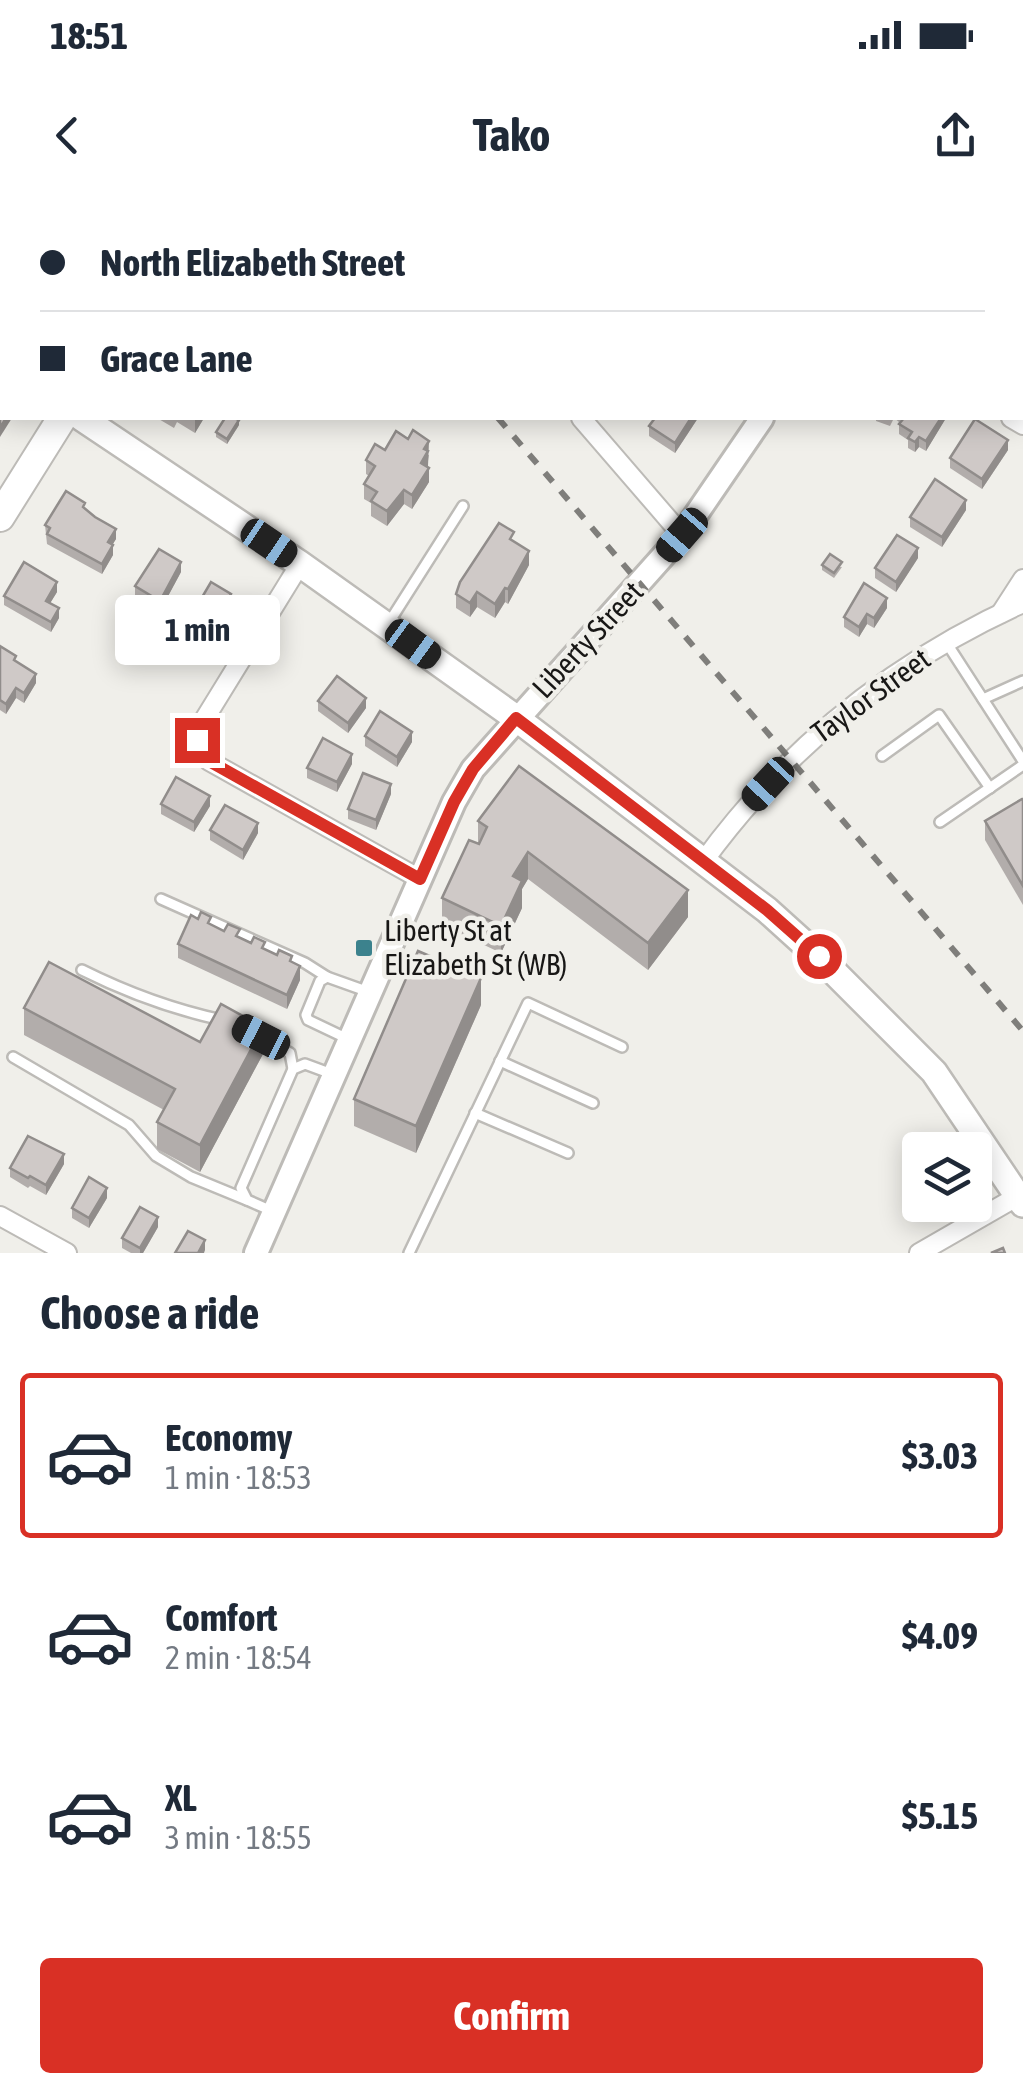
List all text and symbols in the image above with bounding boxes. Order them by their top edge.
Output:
text: 18:51 [50,14,128,57]
icon: back [40,108,95,163]
icon: share [928,108,983,163]
text: Tako [473,109,550,161]
text: North Elizabeth Street [100,241,405,284]
text: Grace Lane [100,337,253,380]
car [651,503,713,567]
car [236,514,302,572]
street label: Liberty Street [525,574,649,704]
callout: 1 min [114,595,280,665]
text: 1 min [165,611,230,648]
car [380,614,446,674]
street label: Taylor Street [805,641,936,749]
route end [175,718,220,763]
car [737,752,799,816]
place label: Liberty St at Elizabeth St (WB) [384,913,567,981]
route start [797,934,842,979]
marker: Liberty St at Elizabeth St (WB) [353,937,375,959]
car [227,1010,295,1064]
map controls [902,1132,992,1222]
button: layers [902,1132,992,1222]
text: Choose a ride [40,1287,259,1339]
icon: car [45,1411,135,1501]
text: Economy [165,1416,292,1459]
text: $3.03 [902,1434,978,1477]
text: 1 min · 18:53 [165,1459,312,1496]
icon: car [45,1591,135,1681]
text: Comfort [165,1596,277,1639]
text: $4.09 [902,1614,978,1657]
text: 2 min · 18:54 [165,1639,312,1676]
icon: car [45,1771,135,1861]
text: XL [165,1776,197,1819]
text: $5.15 [902,1794,978,1837]
text: 3 min · 18:55 [165,1819,312,1856]
button: Confirm [40,1958,983,2073]

